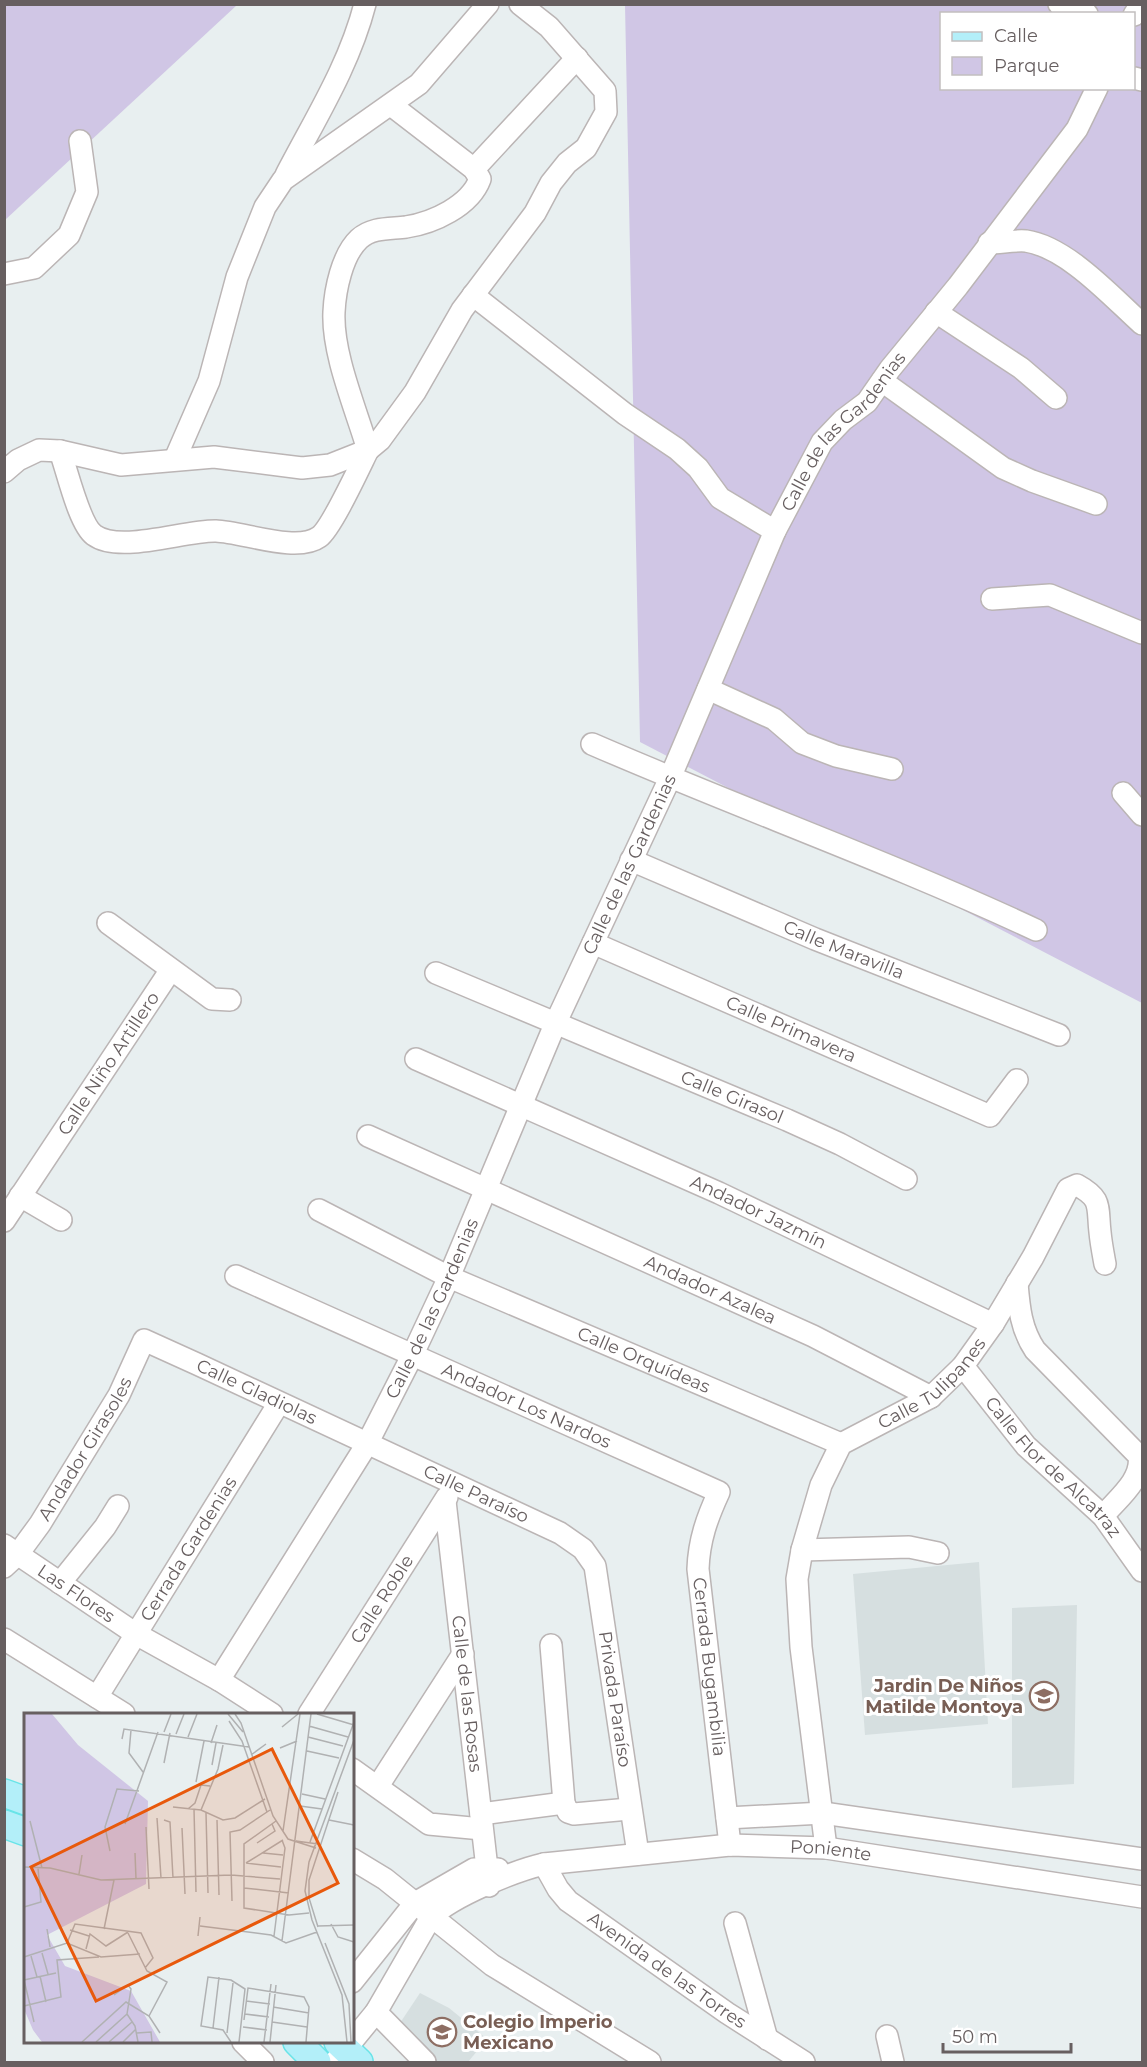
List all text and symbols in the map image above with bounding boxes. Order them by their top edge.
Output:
legend [940,12,1135,90]
text: Calle [994,25,1038,47]
text: Parque [994,55,1060,77]
street label: Calle de las Gardenias [776,347,911,515]
street label: Calle de las Gardenias [578,771,681,958]
street label: Calle Maravilla [780,916,907,984]
street label: Calle Niño Artillero [53,988,164,1139]
street label: Calle Primavera [722,991,860,1067]
street label: Calle Girasol [677,1066,787,1128]
street label: Andador Jazmín [687,1171,830,1254]
street label: Calle de las Gardenias [381,1215,483,1403]
street label: Andador Azalea [641,1251,779,1329]
street label: Calle Orquídeas [574,1322,714,1398]
street label: Calle Tulipanes [874,1333,991,1434]
street label: Calle Gladiolas [193,1354,321,1429]
street label: Andador Los Nardos [438,1358,615,1453]
street label: Andador Girasoles [34,1374,137,1525]
street label: Calle Flor de Alcatraz [980,1392,1126,1542]
street label: Calle Paraíso [420,1460,532,1528]
street label: Cerrada Gardenias [136,1472,242,1625]
street label: Calle Roble [346,1551,418,1648]
street label: Las Flores [33,1560,119,1628]
street label: Cerrada Bugambilia [688,1576,731,1758]
street label: Calle de las Rosas [447,1614,487,1774]
street label: Privada Paraíso [594,1630,636,1769]
place label: Jardin De Niños Matilde Montoya [865,1675,1023,1718]
school or university icon: Jardin De Niños Matilde Montoya [1028,1680,1060,1712]
inset map [24,1713,354,2043]
street label: Poniente [790,1836,873,1866]
street label: Avenida de las Torres [583,1907,750,2033]
place label: Colegio Imperio Mexicano [463,2011,613,2054]
school or university icon: Colegio Imperio Mexicano [426,2016,458,2048]
scale bar [943,2016,1070,2054]
text: 50 m [952,2026,998,2048]

